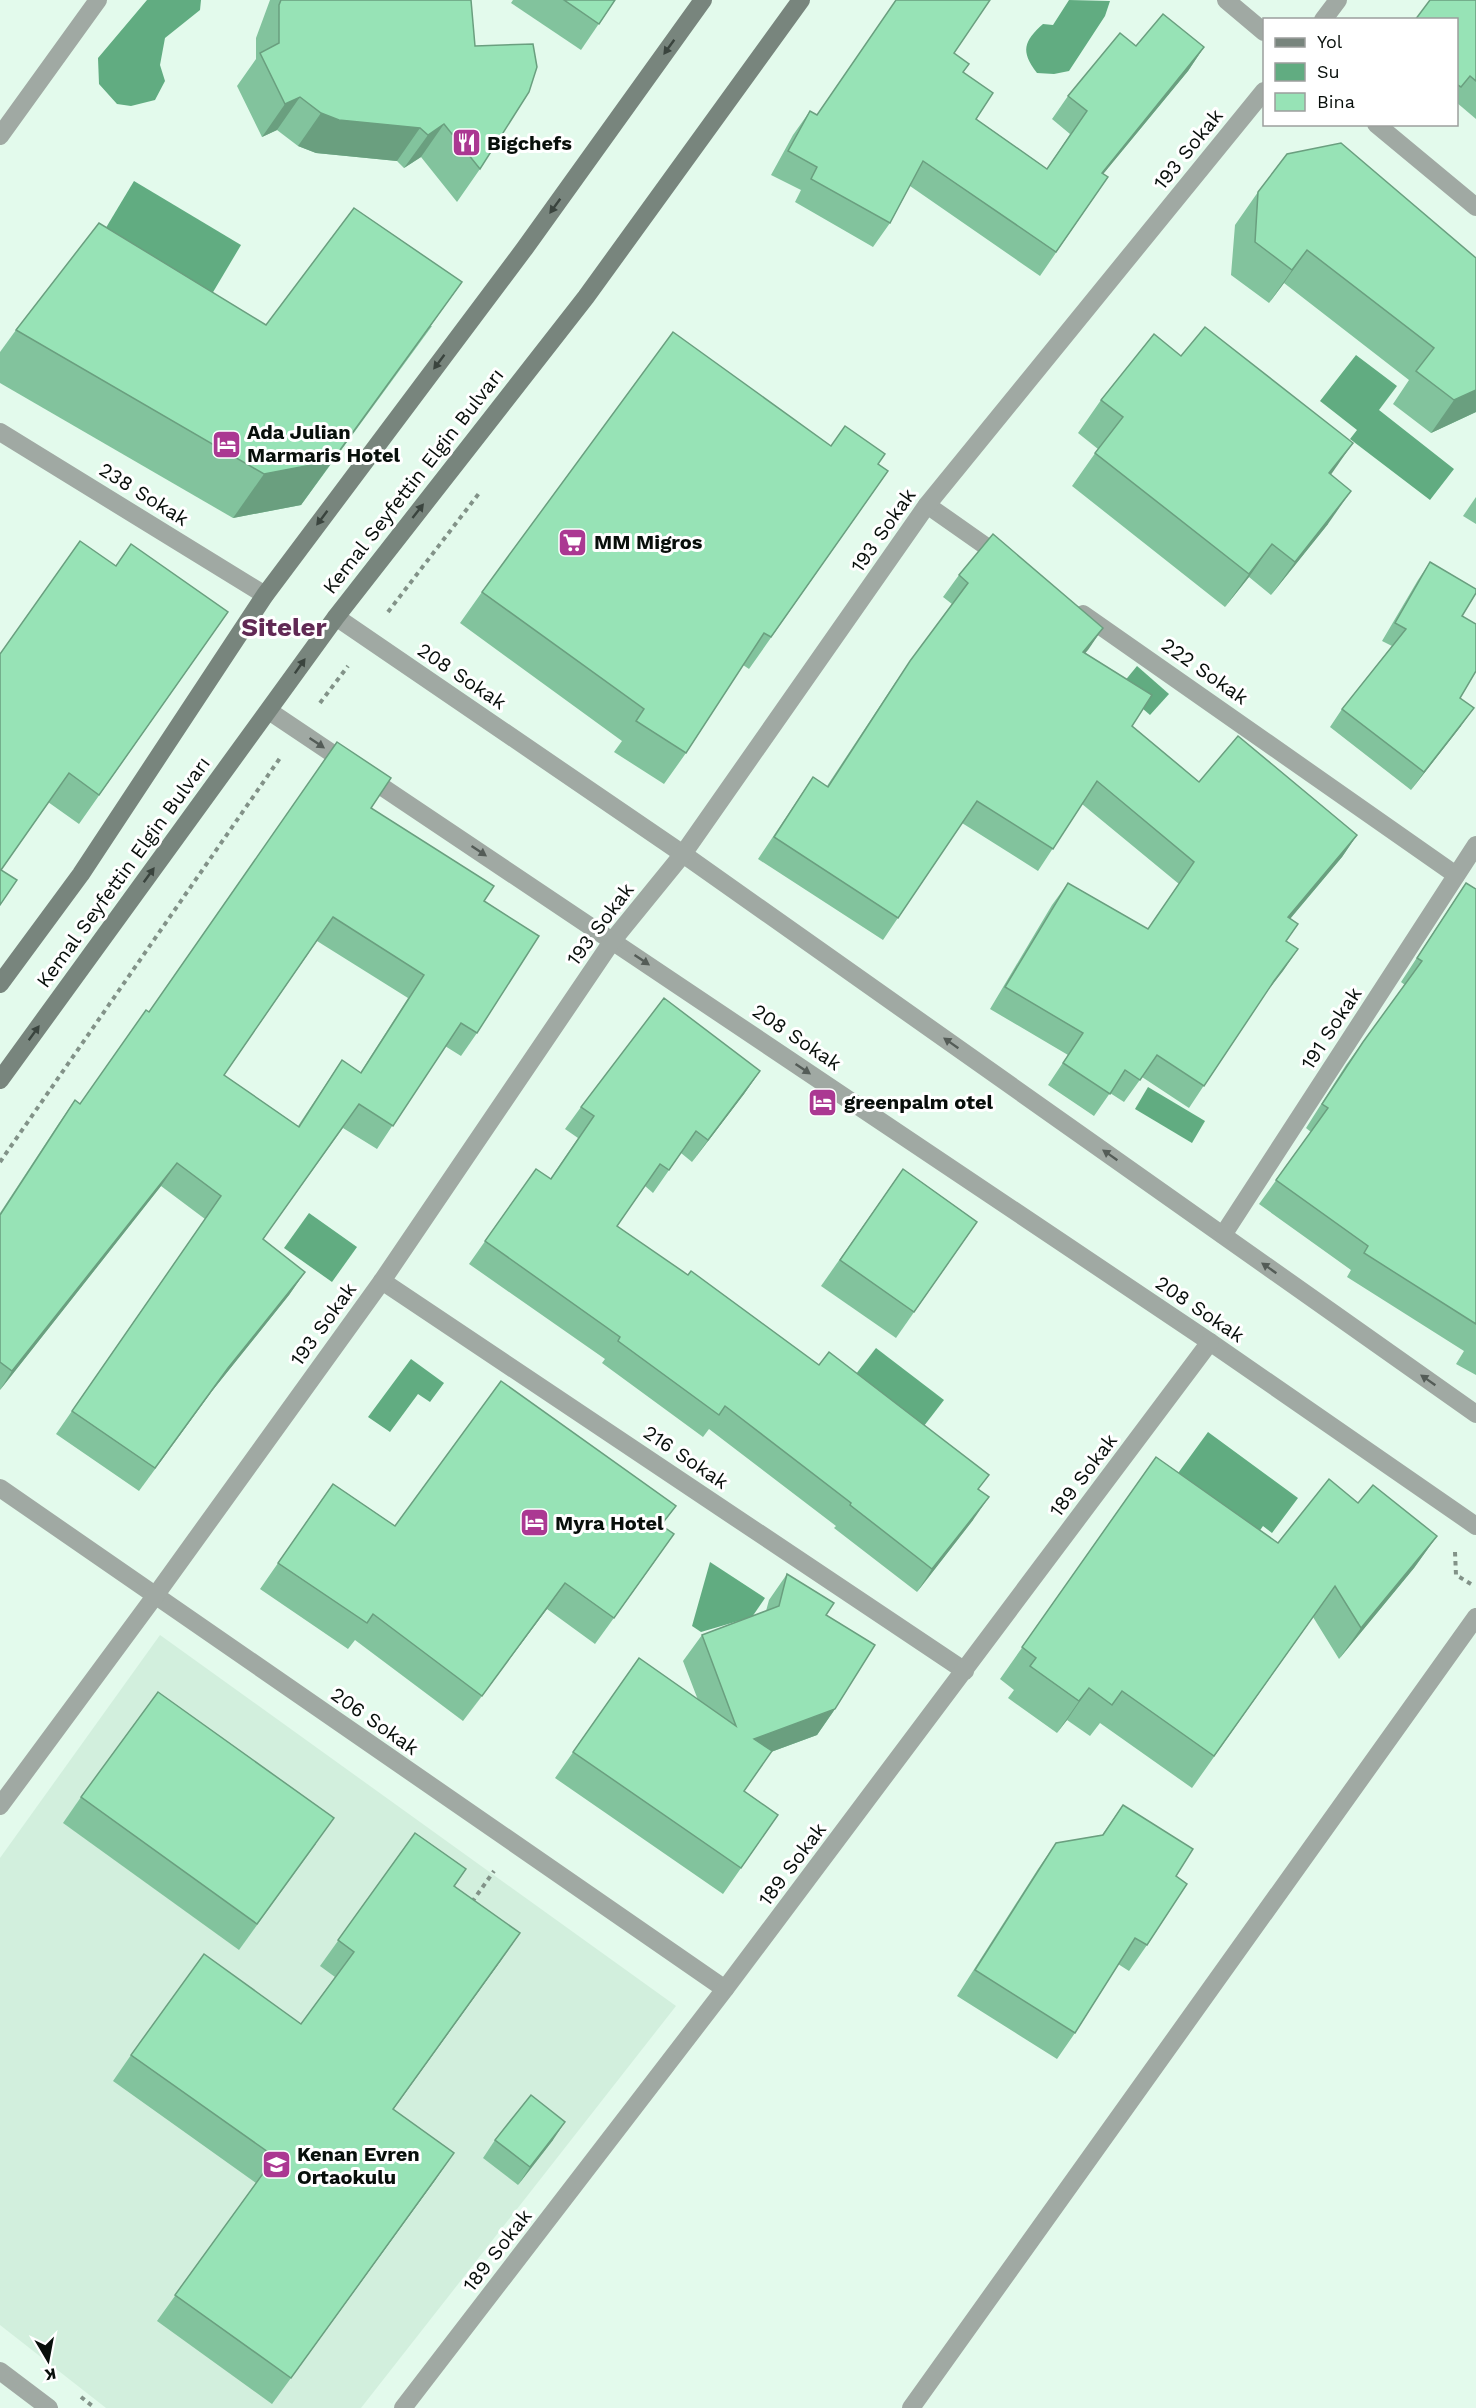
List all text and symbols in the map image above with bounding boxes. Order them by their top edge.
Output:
legend [1263,18,1458,126]
text: Yol [1317,31,1343,52]
one-way arrow [663,39,675,55]
text: Su [1317,61,1340,82]
text: Bina [1317,91,1355,112]
street label: 193 Sokak [1148,104,1228,194]
restaurant icon: Bigchefs [450,127,482,159]
place label: Bigchefs [487,131,572,155]
one-way arrow [550,198,562,213]
one-way arrow [434,355,446,370]
street label: Kemal Seyfettin Elgin Bulvarı [317,363,509,599]
place label: Ada Julian Marmaris Hotel [247,420,401,467]
hotel icon: Ada Julian Marmaris Hotel [210,428,242,460]
street label: 238 Sokak [95,457,193,531]
street label: 193 Sokak [845,483,921,577]
one-way arrow [412,503,425,519]
one-way arrow [317,511,329,526]
supermarket icon: MM Migros [557,526,589,558]
place label: MM Migros [594,530,703,554]
district label: Siteler [241,612,328,642]
street label: 222 Sokak [1157,632,1253,710]
street label: 208 Sokak [413,638,511,714]
one-way arrow [294,658,305,674]
one-way arrow [309,738,325,749]
street label: Kemal Seyfettin Elgin Bulvarı [31,752,215,992]
one-way arrow [471,846,488,857]
one-way arrow [143,868,155,884]
street label: 193 Sokak [561,878,639,970]
one-way arrow [633,954,649,966]
street label: 191 Sokak [1296,982,1366,1074]
street label: 208 Sokak [748,999,846,1075]
one-way arrow [28,1025,40,1040]
one-way arrow [943,1037,959,1049]
one-way arrow [795,1063,812,1074]
hotel icon: greenpalm otel [807,1086,839,1118]
place label: greenpalm otel [844,1090,994,1114]
one-way arrow [1103,1149,1119,1161]
one-way arrow [1262,1262,1278,1274]
street label: 208 Sokak [1151,1271,1249,1347]
street label: 193 Sokak [285,1278,361,1370]
one-way arrow [1421,1375,1436,1387]
street label: 216 Sokak [639,1420,733,1494]
street label: 189 Sokak [1044,1429,1122,1521]
hotel icon: Myra Hotel [518,1507,550,1539]
place label: Myra Hotel [555,1511,664,1535]
street label: 206 Sokak [326,1682,424,1760]
street label: 189 Sokak [753,1818,831,1910]
place label: Kenan Evren Ortaokulu [297,2142,420,2189]
school or university icon: Kenan Evren Ortaokulu [260,2149,292,2181]
street label: 189 Sokak [457,2204,537,2296]
north arrow [18,2330,78,2390]
text: K [43,2364,58,2385]

